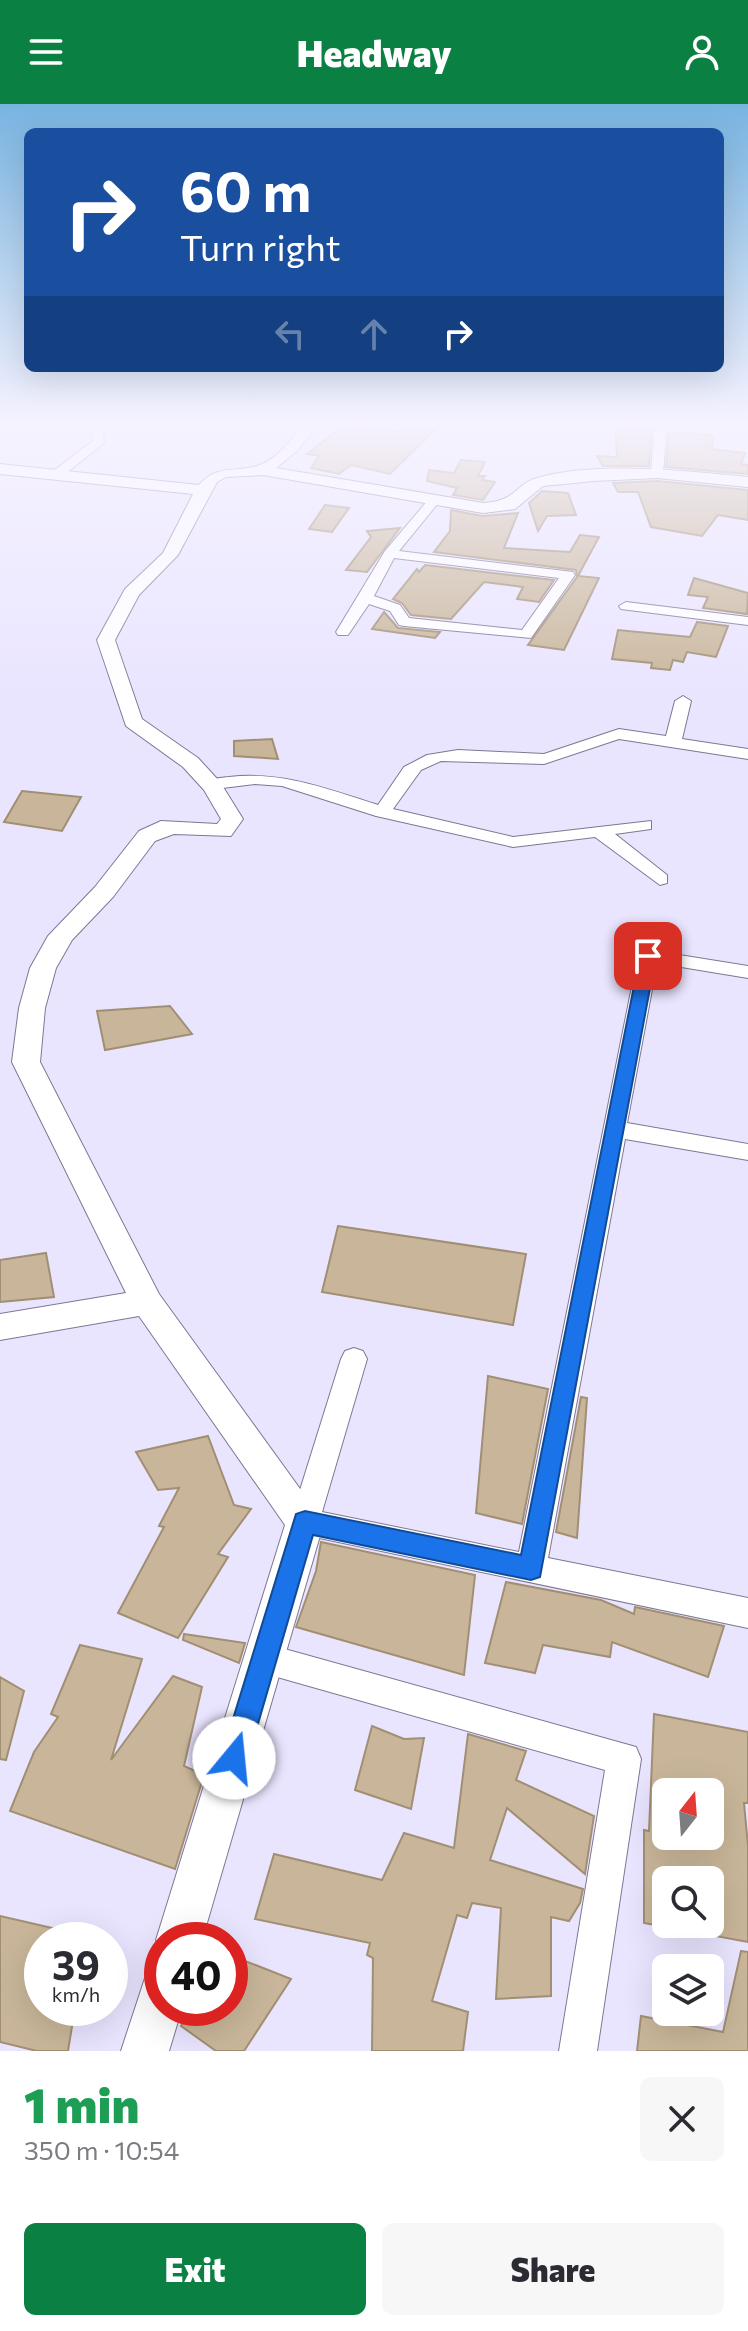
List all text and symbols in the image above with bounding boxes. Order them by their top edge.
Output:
icon: menu [24,30,68,74]
text: Headway [296,30,452,74]
icon: person [680,30,724,74]
text: 60 m [180,155,311,224]
icon: right [48,160,152,264]
text: Turn right [180,224,341,268]
icon: left [268,312,312,356]
icon: ahead [352,312,396,356]
icon: right [436,312,480,356]
pin [614,922,682,990]
icon: arrive [626,934,670,978]
position arrow [192,1716,276,1800]
north arrow [652,1778,724,1850]
map controls [652,1778,724,2026]
button: search [652,1866,724,1938]
speed limit sign: 40 [144,1922,248,2026]
text: 39 [52,1939,100,1988]
button: layers [652,1954,724,2026]
text: km/h [52,1982,100,2006]
text: 1 min [24,2074,139,2133]
button: close [640,2077,724,2161]
text: 350 m · 10:54 [24,2134,179,2165]
button: Exit [24,2223,366,2315]
button: Share [382,2223,724,2315]

